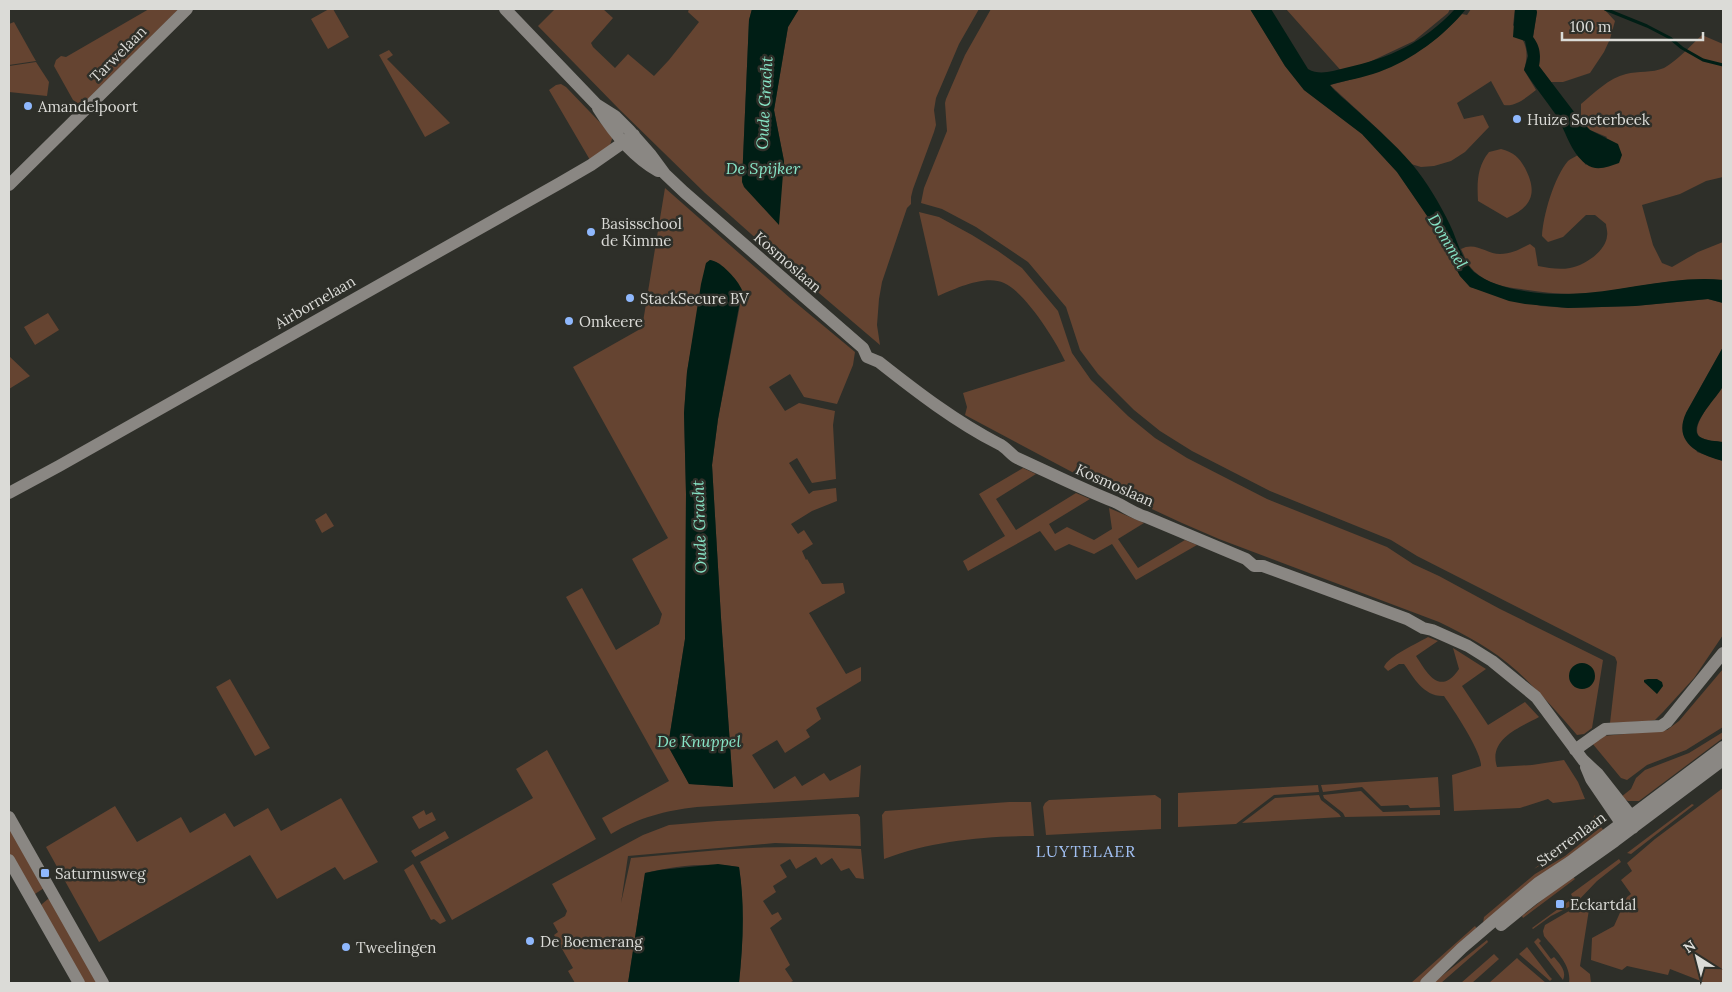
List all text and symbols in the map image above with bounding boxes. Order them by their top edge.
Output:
scale bar [1562,10,1703,42]
text: 100 m [1570,17,1611,36]
street label: Tarwelaan [86,22,150,86]
water label: Oude Gracht [752,56,776,150]
place label: Amandelpoort [37,97,138,116]
marker: Amandelpoort [22,100,34,112]
place label: Huize Soeterbeek [1527,110,1650,129]
marker: Huize Soeterbeek [1511,113,1523,125]
water label: De Spijker [726,158,801,178]
water label: Dommel [1424,210,1472,272]
place label: Basisschool de Kimme [601,214,682,250]
marker: Basisschool de Kimme [585,226,597,238]
street label: Kosmoslaan [750,227,826,297]
street label: Airbornelaan [270,271,359,333]
place label: StackSecure BV [640,289,750,308]
marker: StackSecure BV [624,292,636,304]
place label: Omkeere [579,312,643,331]
marker: Omkeere [563,315,575,327]
street label: Kosmoslaan [1073,459,1157,511]
water label: Oude Gracht [687,480,711,574]
water label: De Knuppel [657,731,741,751]
street label: Sterrenlaan [1533,807,1609,871]
district label: LUYTELAER [1036,841,1136,861]
place label: Saturnusweg [55,864,146,883]
marker: Saturnusweg [39,867,51,879]
place label: Eckartdal [1570,895,1636,914]
marker: Eckartdal [1554,898,1566,910]
place label: De Boemerang [540,932,643,951]
north arrow [1672,932,1722,982]
marker: De Boemerang [524,935,536,947]
text: N [1680,936,1699,957]
place label: Tweelingen [356,938,436,957]
marker: Tweelingen [340,941,352,953]

